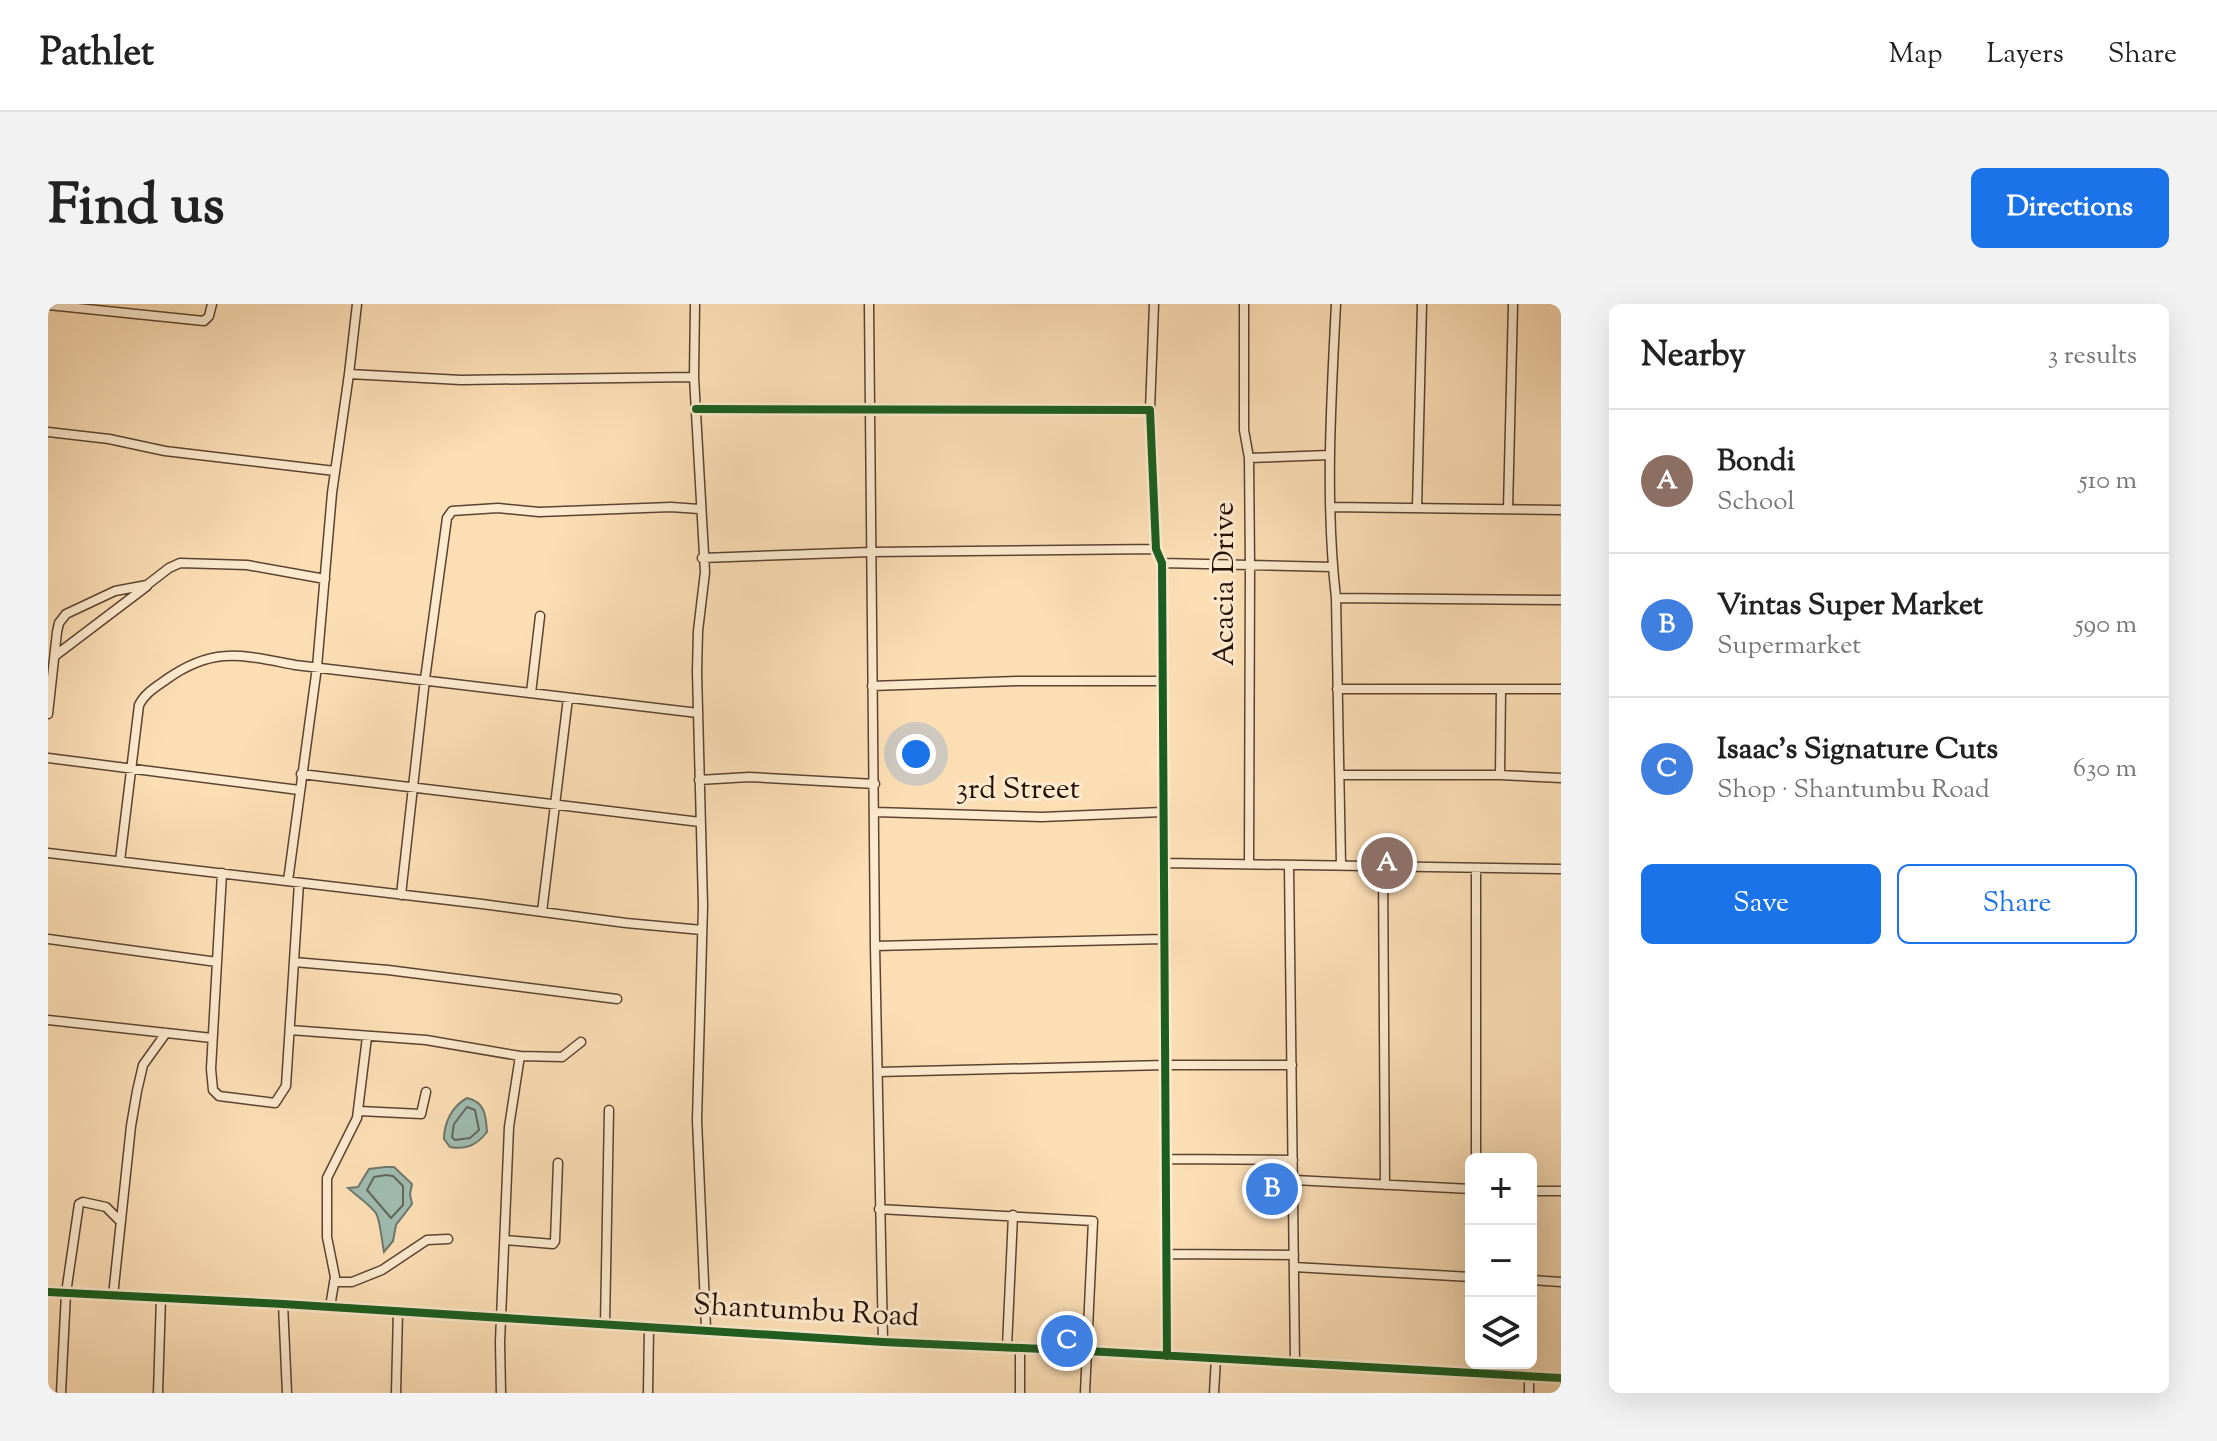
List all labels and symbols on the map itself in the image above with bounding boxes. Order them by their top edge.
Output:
street label: Acacia Drive [1204,502,1247,666]
your location [896,734,936,774]
street label: 3rd Street [956,769,1080,812]
pin: A [1361,833,1413,893]
pin: B [1246,1159,1298,1219]
street label: Shantumbu Road [692,1285,920,1339]
pin: C [1041,1311,1093,1371]

